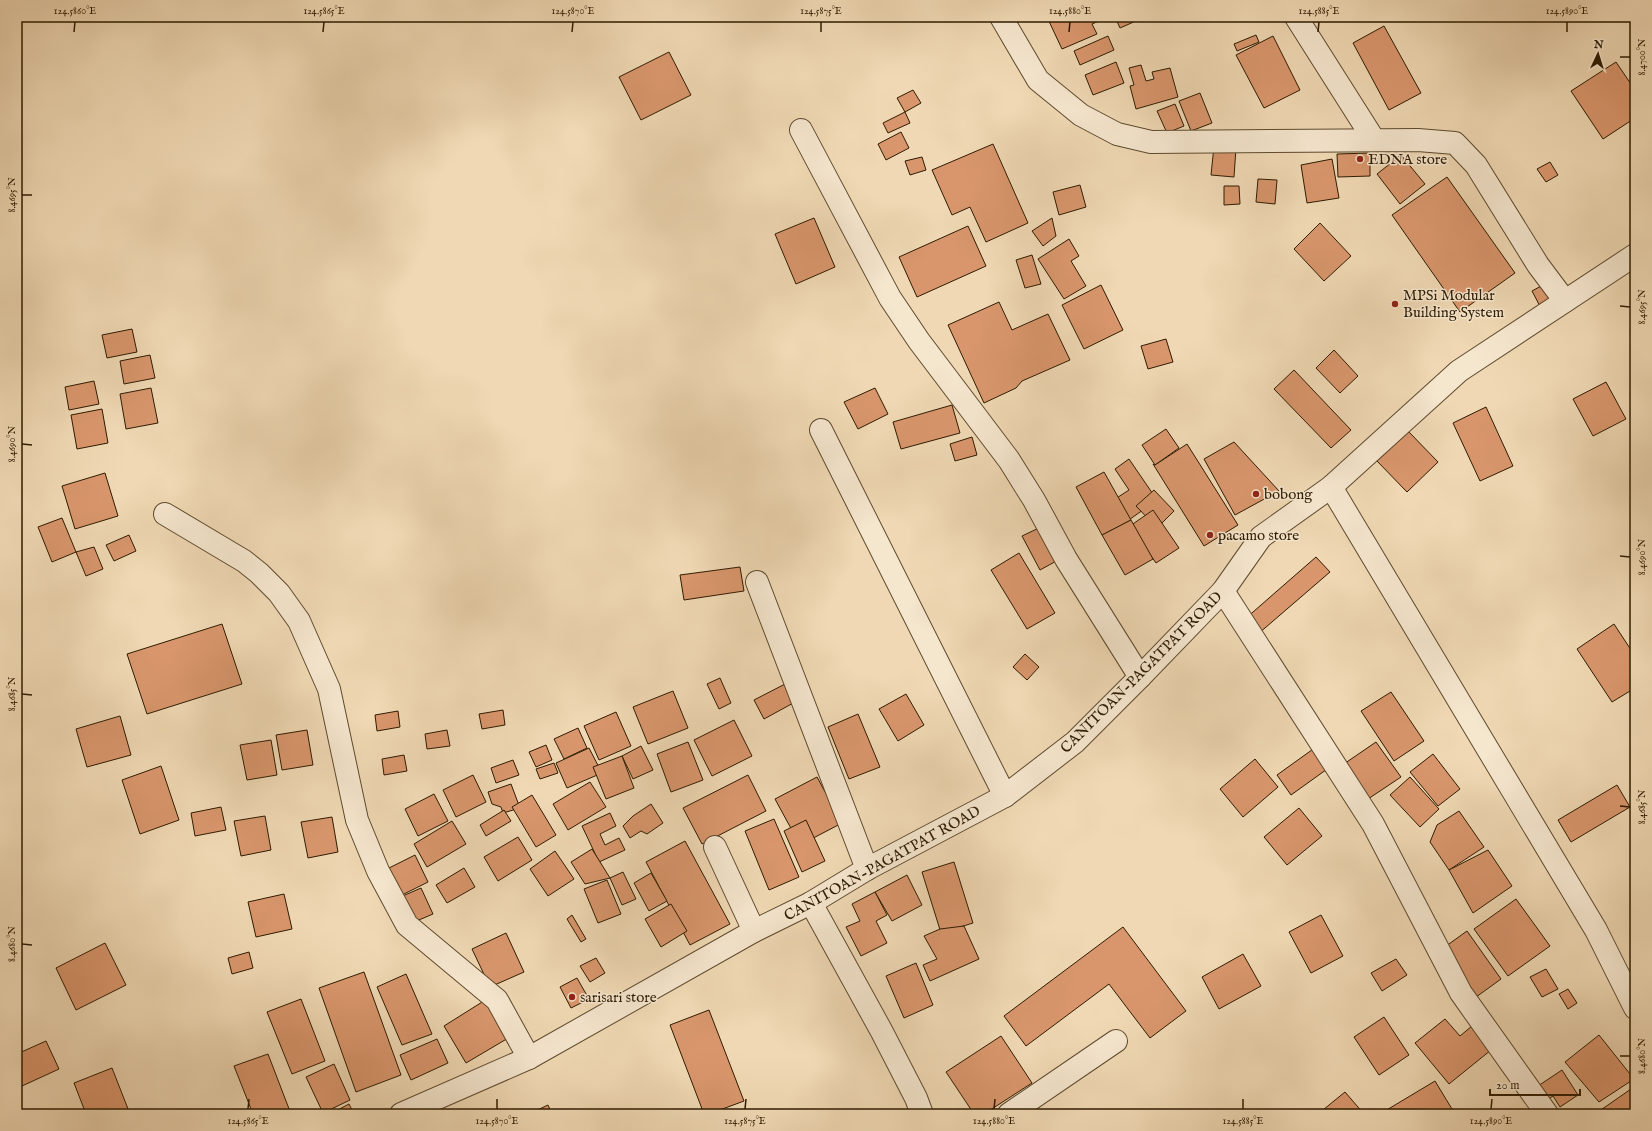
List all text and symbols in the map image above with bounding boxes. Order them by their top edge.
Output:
text: 124.5860°E [54,5,96,18]
text: 124.5865°E [303,5,345,18]
text: 124.5870°E [552,5,595,18]
text: 124.5875°E [800,5,842,18]
text: 124.5880°E [1049,5,1091,18]
text: 124.5885°E [1299,5,1340,18]
text: 124.5890°E [1546,5,1588,18]
north arrow [1578,34,1618,74]
text: N [1592,38,1604,52]
text: 8.4700°N [1636,38,1649,76]
place label: EDNA store [1368,150,1447,169]
marker: EDNA store [1355,154,1365,164]
text: 8.4695°N [6,177,19,213]
place label: MPSi Modular Building System [1403,286,1504,322]
text: 8.4695°N [1636,289,1649,325]
marker: MPSi Modular Building System [1390,299,1400,309]
text: 8.4690°N [6,425,19,462]
place label: bobong [1264,485,1313,504]
marker: bobong [1251,489,1261,499]
place label: pacamo store [1218,526,1299,545]
marker: pacamo store [1205,530,1215,540]
text: 8.4690°N [1636,538,1649,575]
street label: CANITOAN-PAGATPAT ROAD [1056,587,1226,757]
text: 8.4685°N [6,676,19,711]
text: 8.4685°N [1636,789,1649,824]
street label: CANITOAN-PAGATPAT ROAD [781,801,984,925]
text: 8.4680°N [6,926,19,962]
place label: sarisari store [580,988,657,1007]
marker: sarisari store [567,992,577,1002]
text: 8.4680°N [1636,1038,1649,1074]
scale bar [1490,1071,1580,1097]
text: 20 m [1496,1078,1519,1093]
text: 124.5865°E [227,1115,269,1128]
text: 124.5870°E [476,1115,519,1128]
text: 124.5875°E [724,1115,766,1128]
text: 124.5880°E [973,1115,1015,1128]
text: 124.5885°E [1223,1115,1264,1128]
text: 124.5890°E [1470,1115,1512,1128]

